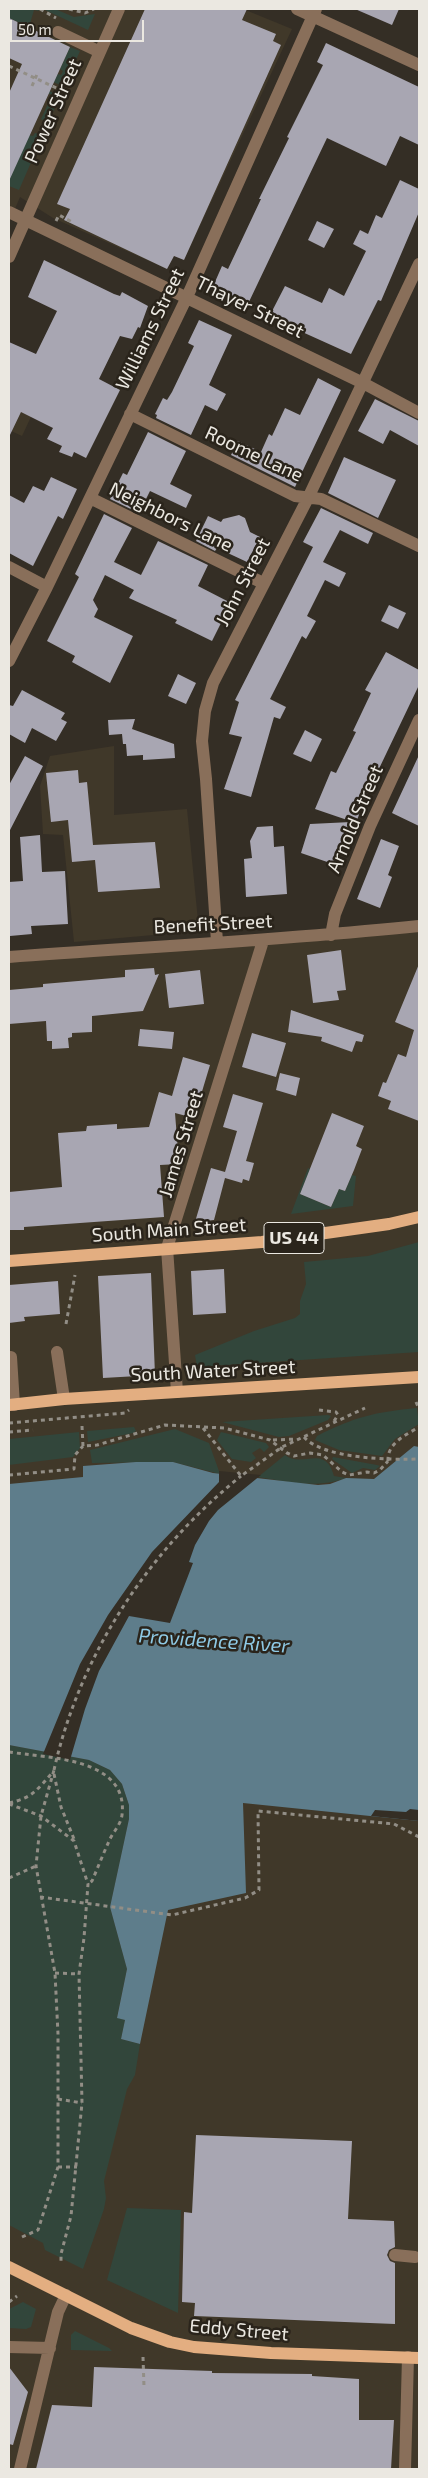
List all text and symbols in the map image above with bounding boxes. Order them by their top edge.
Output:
scale bar [12,10,146,42]
text: 50 m [18,20,52,38]
street label: Power Street [20,55,86,167]
street label: Williams Street [111,264,189,394]
street label: Thayer Street [192,271,308,343]
street label: Roome Lane [201,421,307,487]
street label: Neighbors Lane [106,477,236,557]
street label: John Street [211,534,275,630]
street label: Arnold Street [322,762,388,876]
street label: Benefit Street [153,910,273,938]
street label: James Street [154,1088,208,1200]
street label: South Main Street [91,1213,247,1247]
road number: US 44 [264,1222,324,1254]
street label: South Water Street [130,1355,296,1387]
water label: Providence River [138,1624,290,1658]
street label: Eddy Street [188,2314,290,2346]

